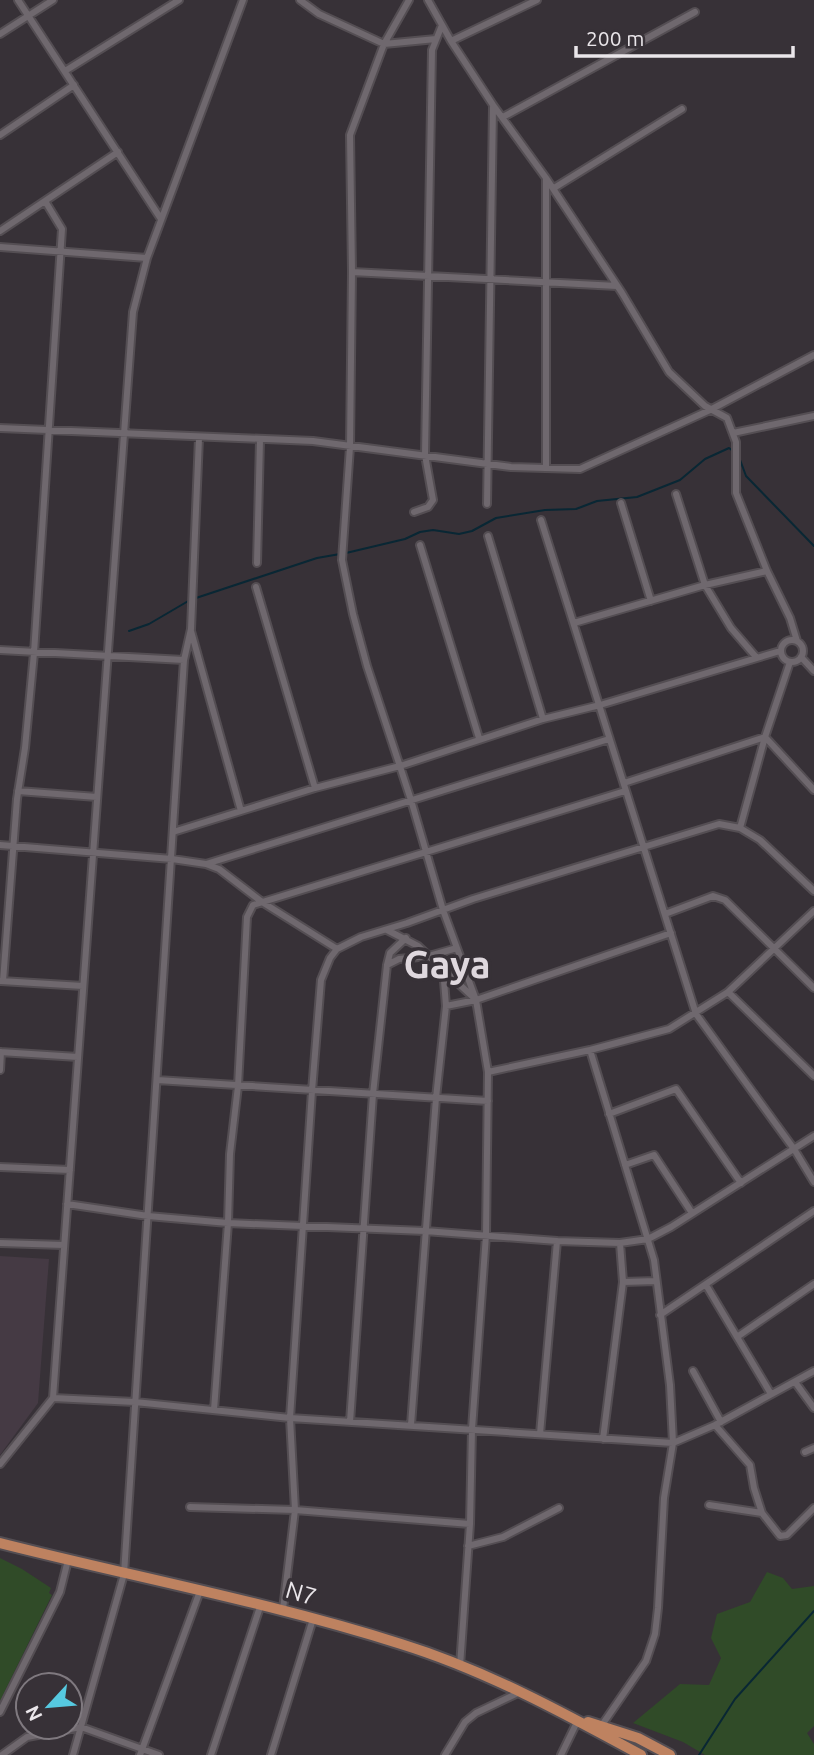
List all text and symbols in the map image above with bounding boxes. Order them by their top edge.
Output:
scale bar [576,14,793,58]
text: 200 m [586,26,644,50]
district label: Gaya [403,943,491,985]
street label: N7 [283,1576,319,1610]
north arrow [14,1671,84,1741]
text: N [21,1702,47,1725]

